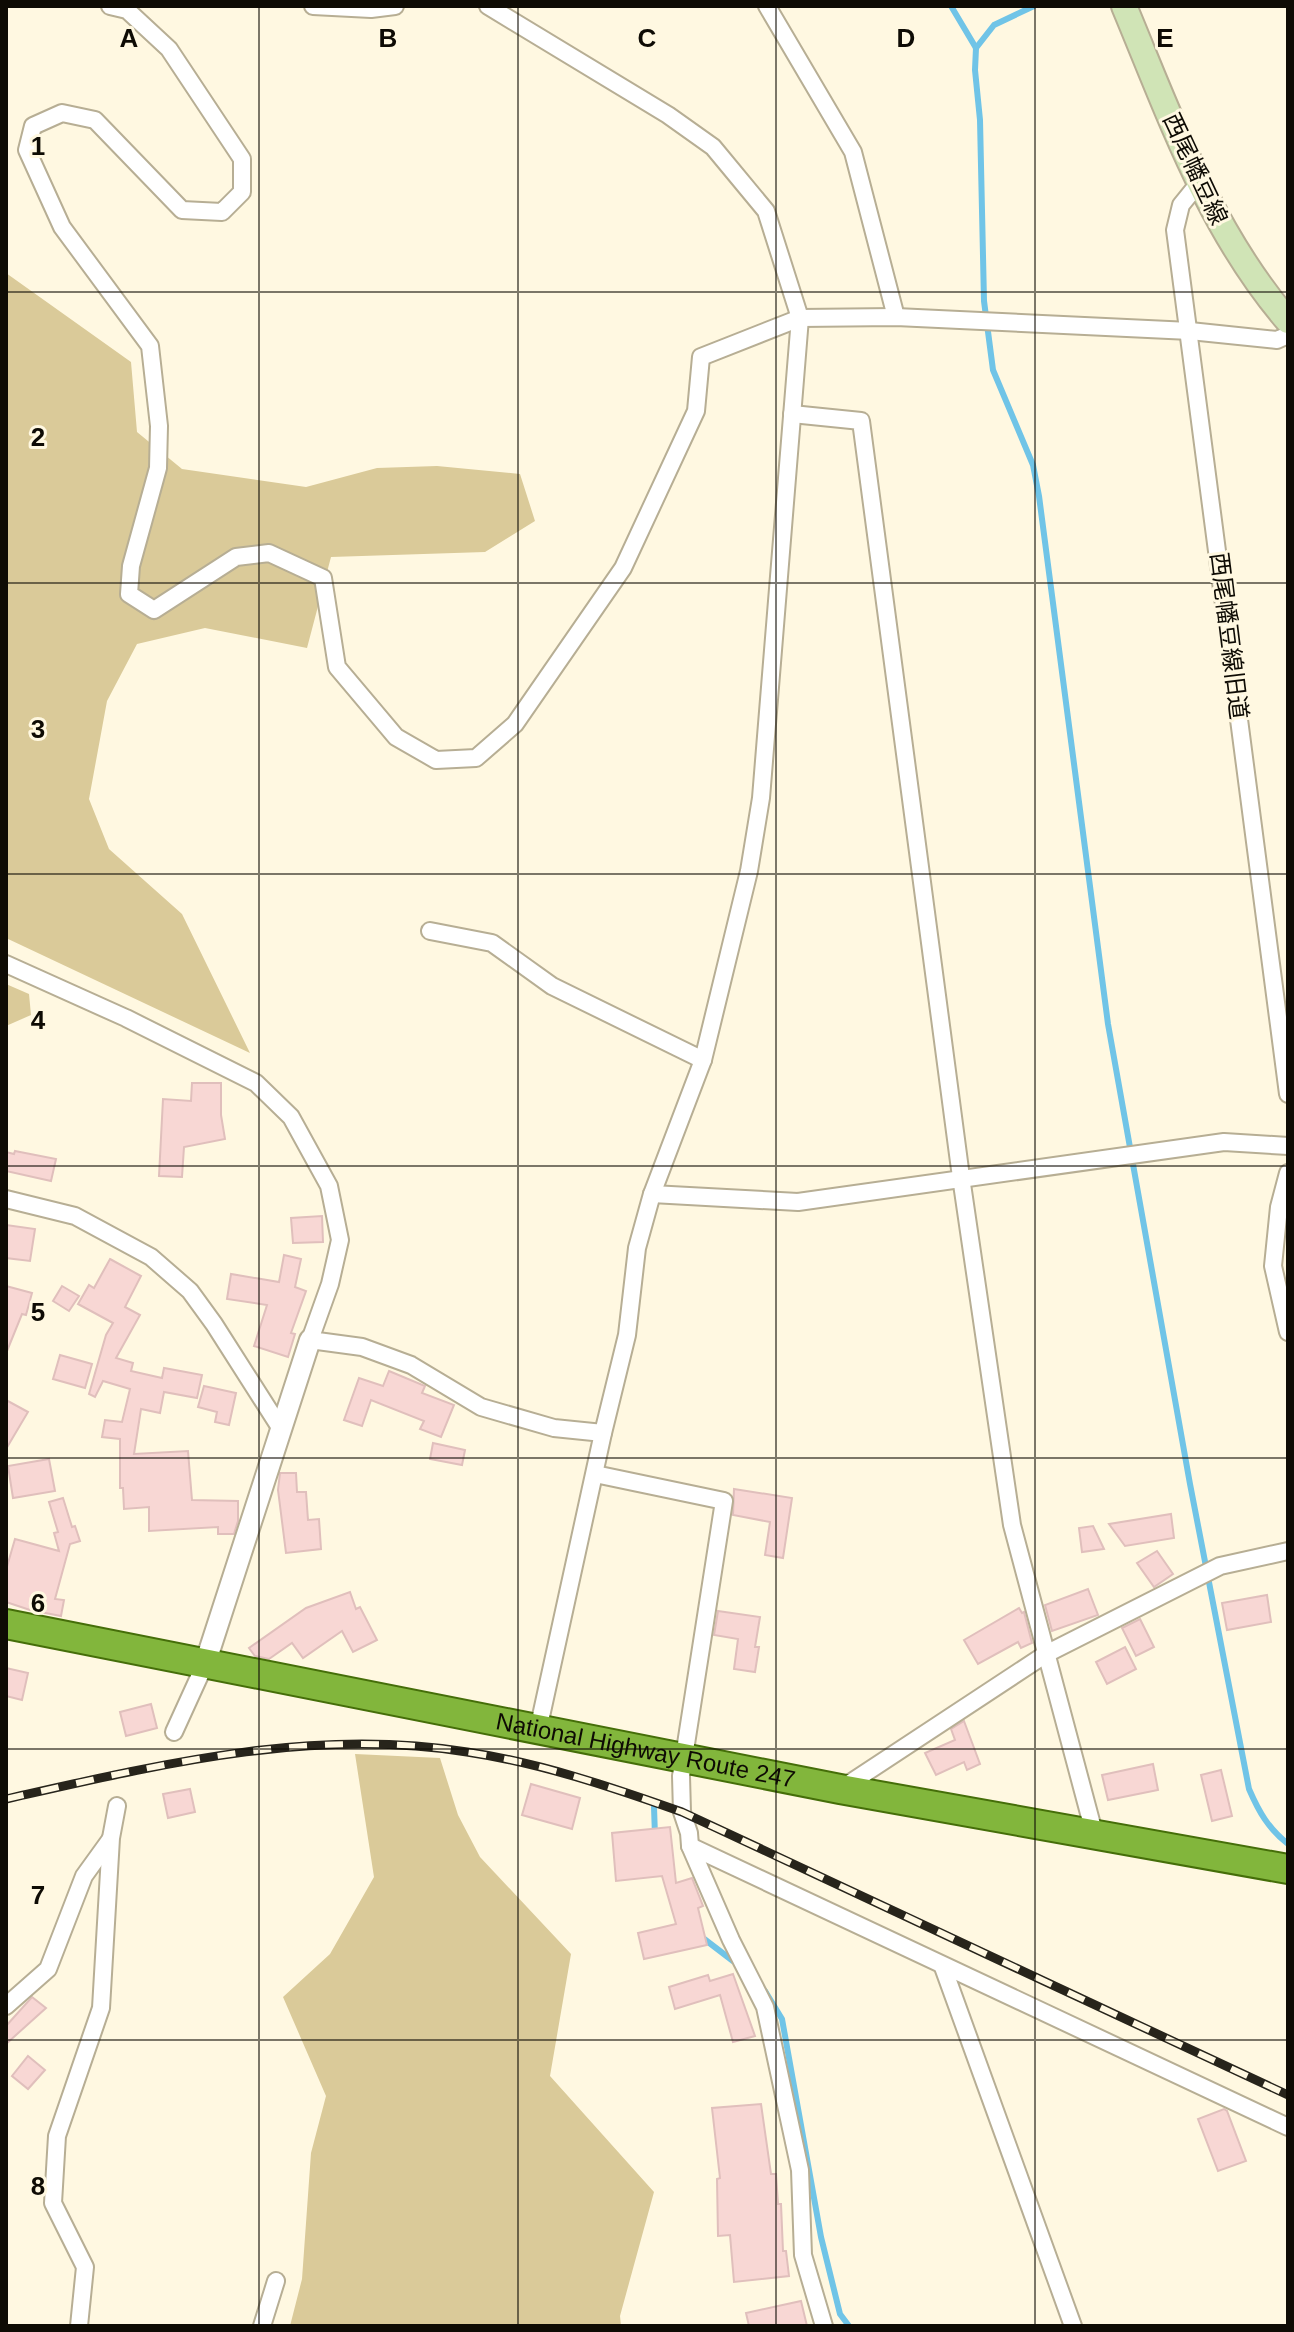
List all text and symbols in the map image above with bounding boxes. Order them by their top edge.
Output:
text: A [120,23,139,53]
text: B [379,23,397,53]
text: C [638,23,657,53]
text: D [897,23,915,53]
text: E [1156,23,1174,53]
street label: 西尾幡豆線 [1158,109,1233,229]
text: 1 [31,131,45,161]
text: 2 [31,422,45,452]
street label: 西尾幡豆線旧道 [1206,551,1253,721]
text: 3 [31,714,45,744]
text: 4 [31,1005,46,1035]
text: 5 [31,1297,45,1327]
text: 6 [31,1588,45,1618]
street label: National Highway Route 247 [494,1707,798,1793]
text: 7 [31,1880,45,1910]
text: 8 [31,2171,45,2201]

